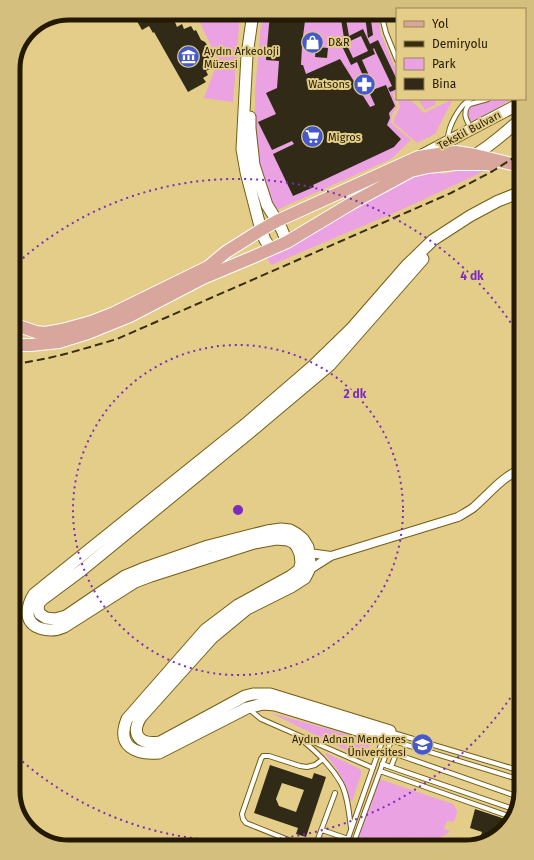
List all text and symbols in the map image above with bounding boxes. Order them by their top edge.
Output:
legend [396,8,526,100]
text: Yol [432,17,449,31]
shop icon: D&R [299,29,325,55]
place label: D&R [328,36,350,49]
text: Demiryolu [432,37,488,51]
museum icon: Aydın Arkeoloji Müzesi [176,44,202,70]
place label: Aydın Arkeoloji Müzesi [204,45,279,71]
text: Park [432,57,456,71]
pharmacy icon: Watsons [352,71,378,97]
text: Bina [432,77,456,91]
place label: Watsons [308,78,350,91]
street label: Tekstil Bulvarı [435,108,503,153]
supermarket icon: Migros [299,124,325,150]
place label: Migros [328,131,361,144]
text: 4 dk [460,269,484,283]
text: 2 dk [344,387,367,401]
centre of rings [231,503,245,517]
school or university icon: Aydın Adnan Menderes Üniversitesi [409,732,435,758]
place label: Aydın Adnan Menderes Üniversitesi [292,733,406,759]

